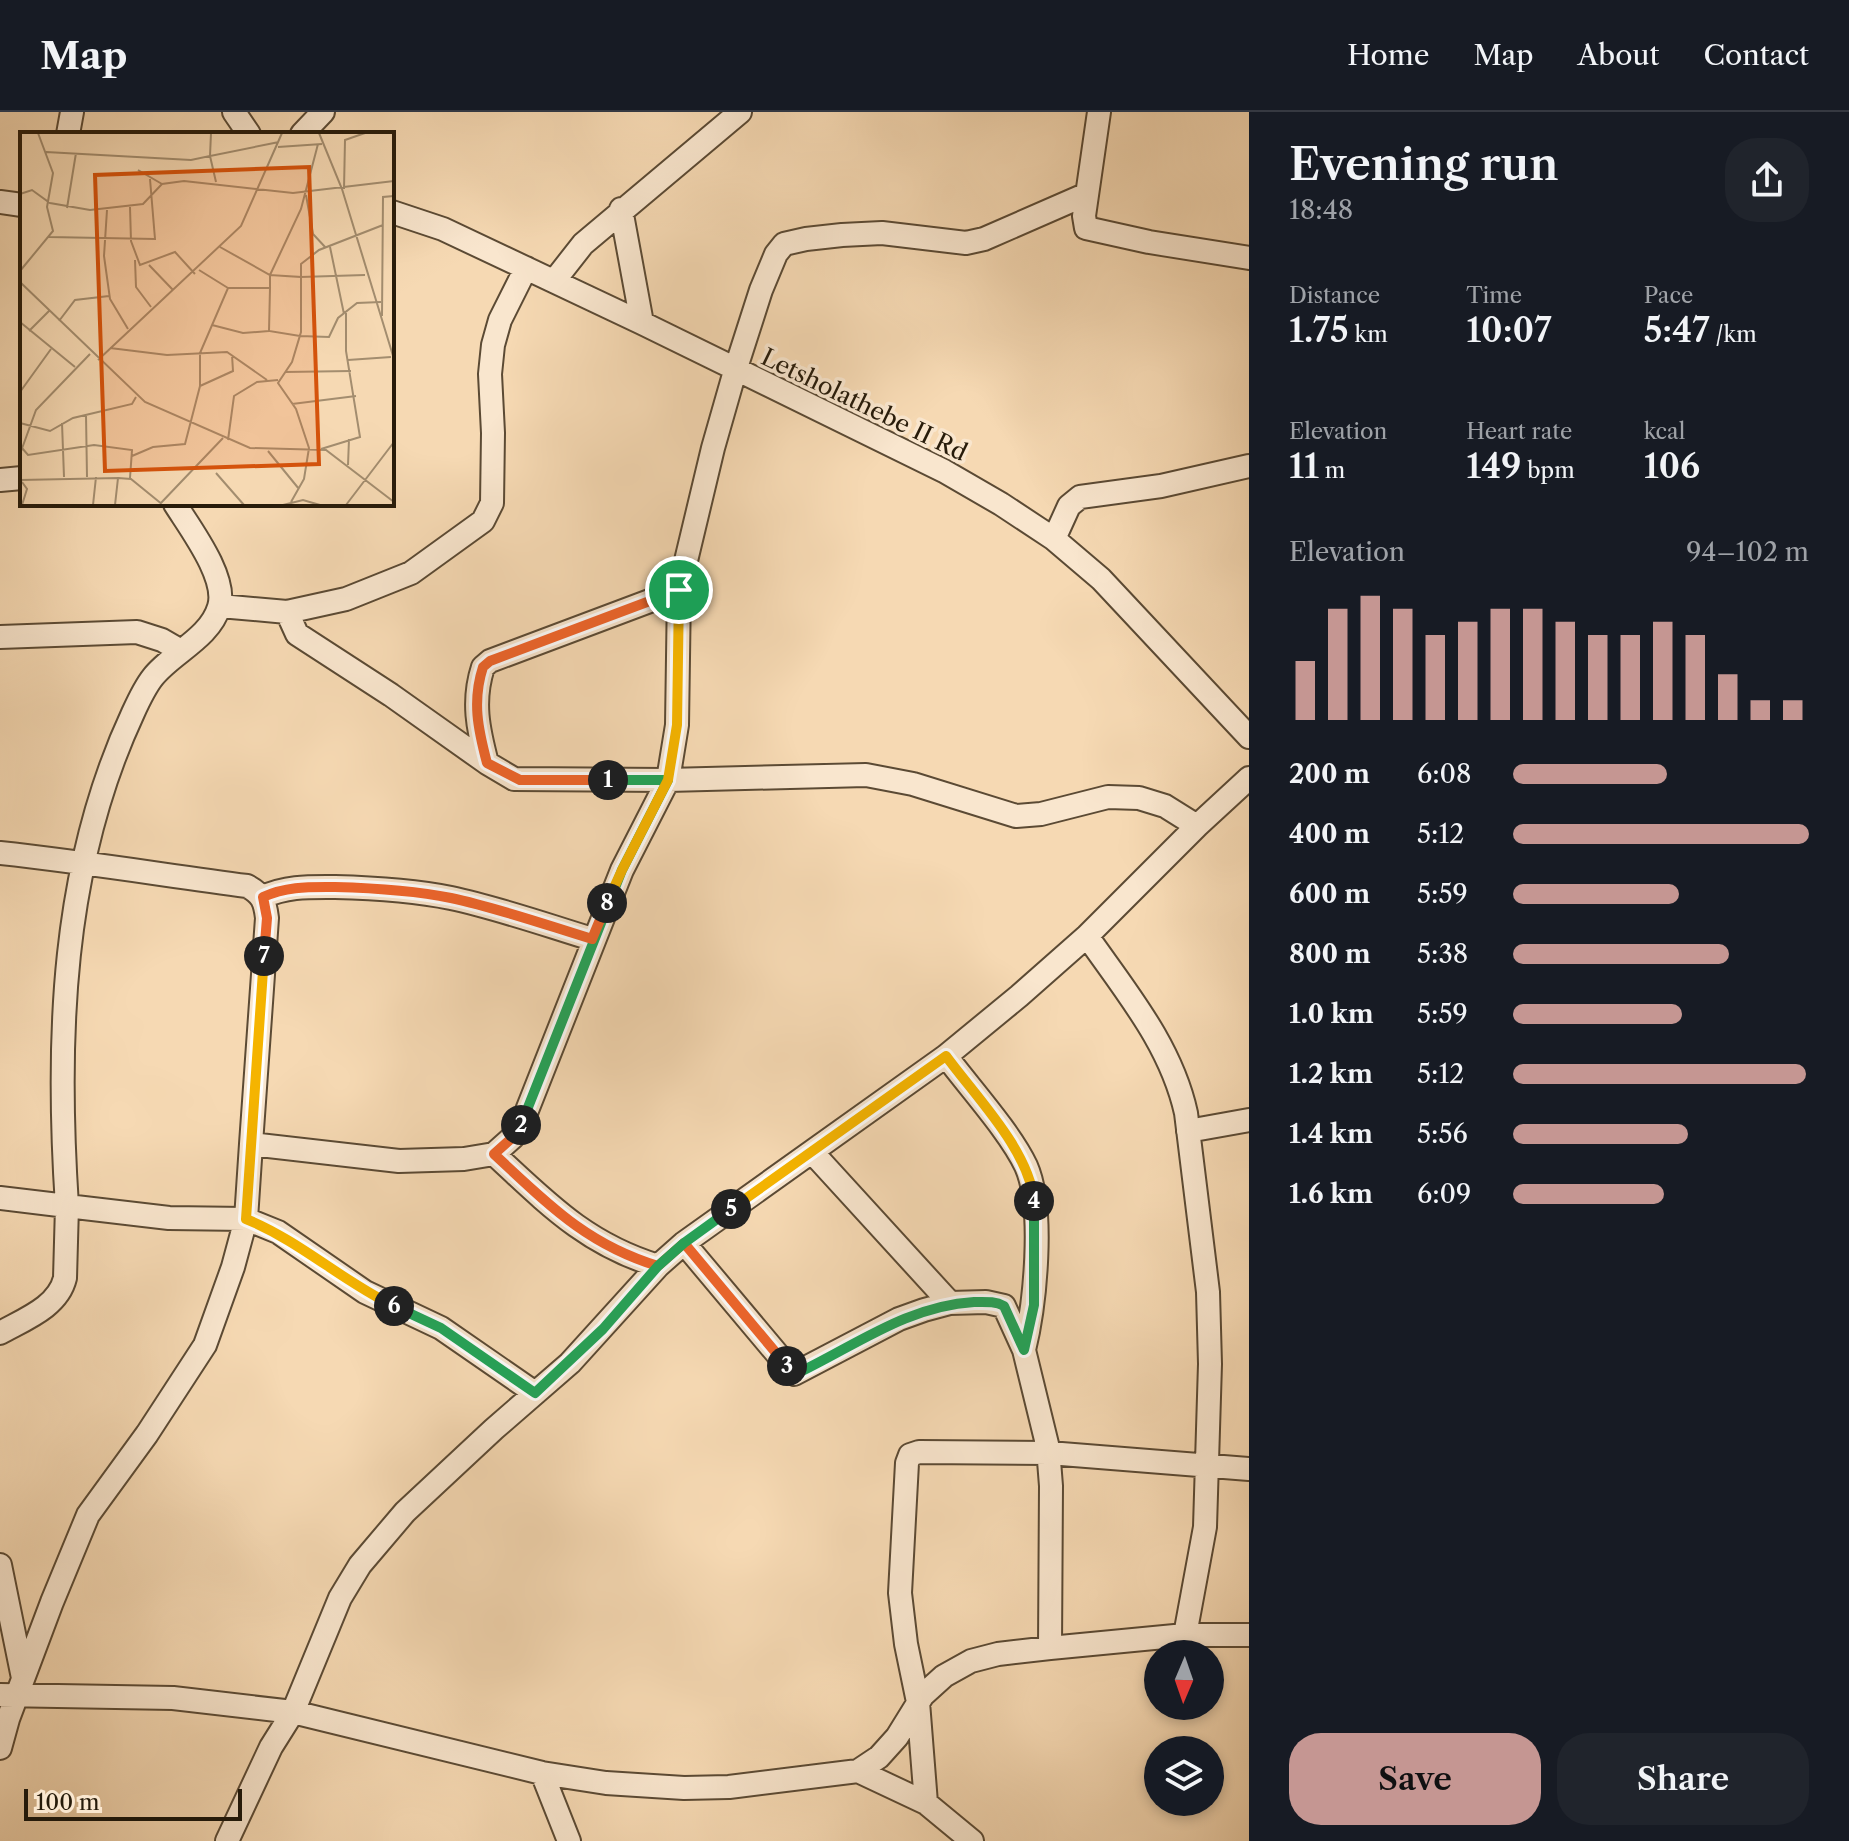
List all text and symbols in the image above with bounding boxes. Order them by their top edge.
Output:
text: Map [40,32,128,79]
text: Home [1347,38,1429,72]
text: Map [1473,38,1533,72]
text: About [1577,38,1659,72]
text: Contact [1703,38,1809,72]
inset map [20,132,394,506]
text: Evening run [1289,137,1559,191]
button: share [1725,138,1809,222]
text: 18:48 [1289,194,1353,226]
text: Distance [1289,282,1380,309]
text: Time [1466,282,1522,309]
text: Pace [1644,282,1693,309]
text: 1.75 [1289,309,1349,351]
text: 10:07 [1466,309,1552,351]
text: 5:47 [1644,309,1710,351]
text: km [1349,321,1388,348]
text: /km [1710,321,1757,348]
street label: Letsholathebe II Rd [757,342,972,467]
text: Elevation [1289,418,1387,445]
text: Heart rate [1466,418,1572,445]
text: kcal [1644,418,1685,445]
text: 11 [1289,445,1319,487]
text: 149 [1466,445,1521,487]
text: 106 [1644,445,1700,487]
text: m [1319,457,1345,484]
text: bpm [1521,457,1575,484]
text: Elevation [1289,536,1405,568]
text: 94–102 m [1686,536,1809,568]
pin [645,556,713,624]
icon: arrive [657,568,701,612]
text: 200 m [1289,758,1370,790]
text: 6:08 [1417,758,1471,790]
pin: 1 [588,760,628,800]
text: 1 [603,766,613,793]
text: 400 m [1289,818,1370,850]
text: 5:12 [1417,818,1464,850]
text: 600 m [1289,878,1370,910]
text: 5:59 [1417,878,1468,910]
pin: 8 [587,883,627,923]
text: 8 [600,889,614,916]
pin: 7 [244,936,284,976]
text: 800 m [1289,938,1371,970]
text: 5:38 [1417,938,1468,970]
text: 7 [258,942,270,969]
text: 1.0 km [1289,998,1374,1030]
text: 5:59 [1417,998,1468,1030]
text: 1.2 km [1289,1058,1373,1090]
text: 5:12 [1417,1058,1464,1090]
pin: 2 [501,1105,541,1145]
text: 2 [515,1111,528,1138]
text: 1.4 km [1289,1118,1373,1150]
text: 5:56 [1417,1118,1468,1150]
text: 1.6 km [1289,1178,1373,1210]
text: 6:09 [1417,1178,1471,1210]
pin: 4 [1014,1181,1054,1221]
text: 4 [1027,1187,1041,1214]
pin: 5 [711,1189,751,1229]
text: 5 [725,1195,737,1222]
pin: 6 [374,1286,414,1326]
text: 6 [387,1292,401,1319]
pin: 3 [767,1346,807,1386]
text: 3 [781,1352,793,1379]
north arrow [1144,1640,1224,1720]
map controls [1144,1640,1224,1816]
button: Save [1289,1733,1541,1825]
button: Share [1557,1733,1809,1825]
button: layers [1144,1736,1224,1816]
scale bar [24,1785,242,1821]
text: 100 m [36,1789,99,1816]

